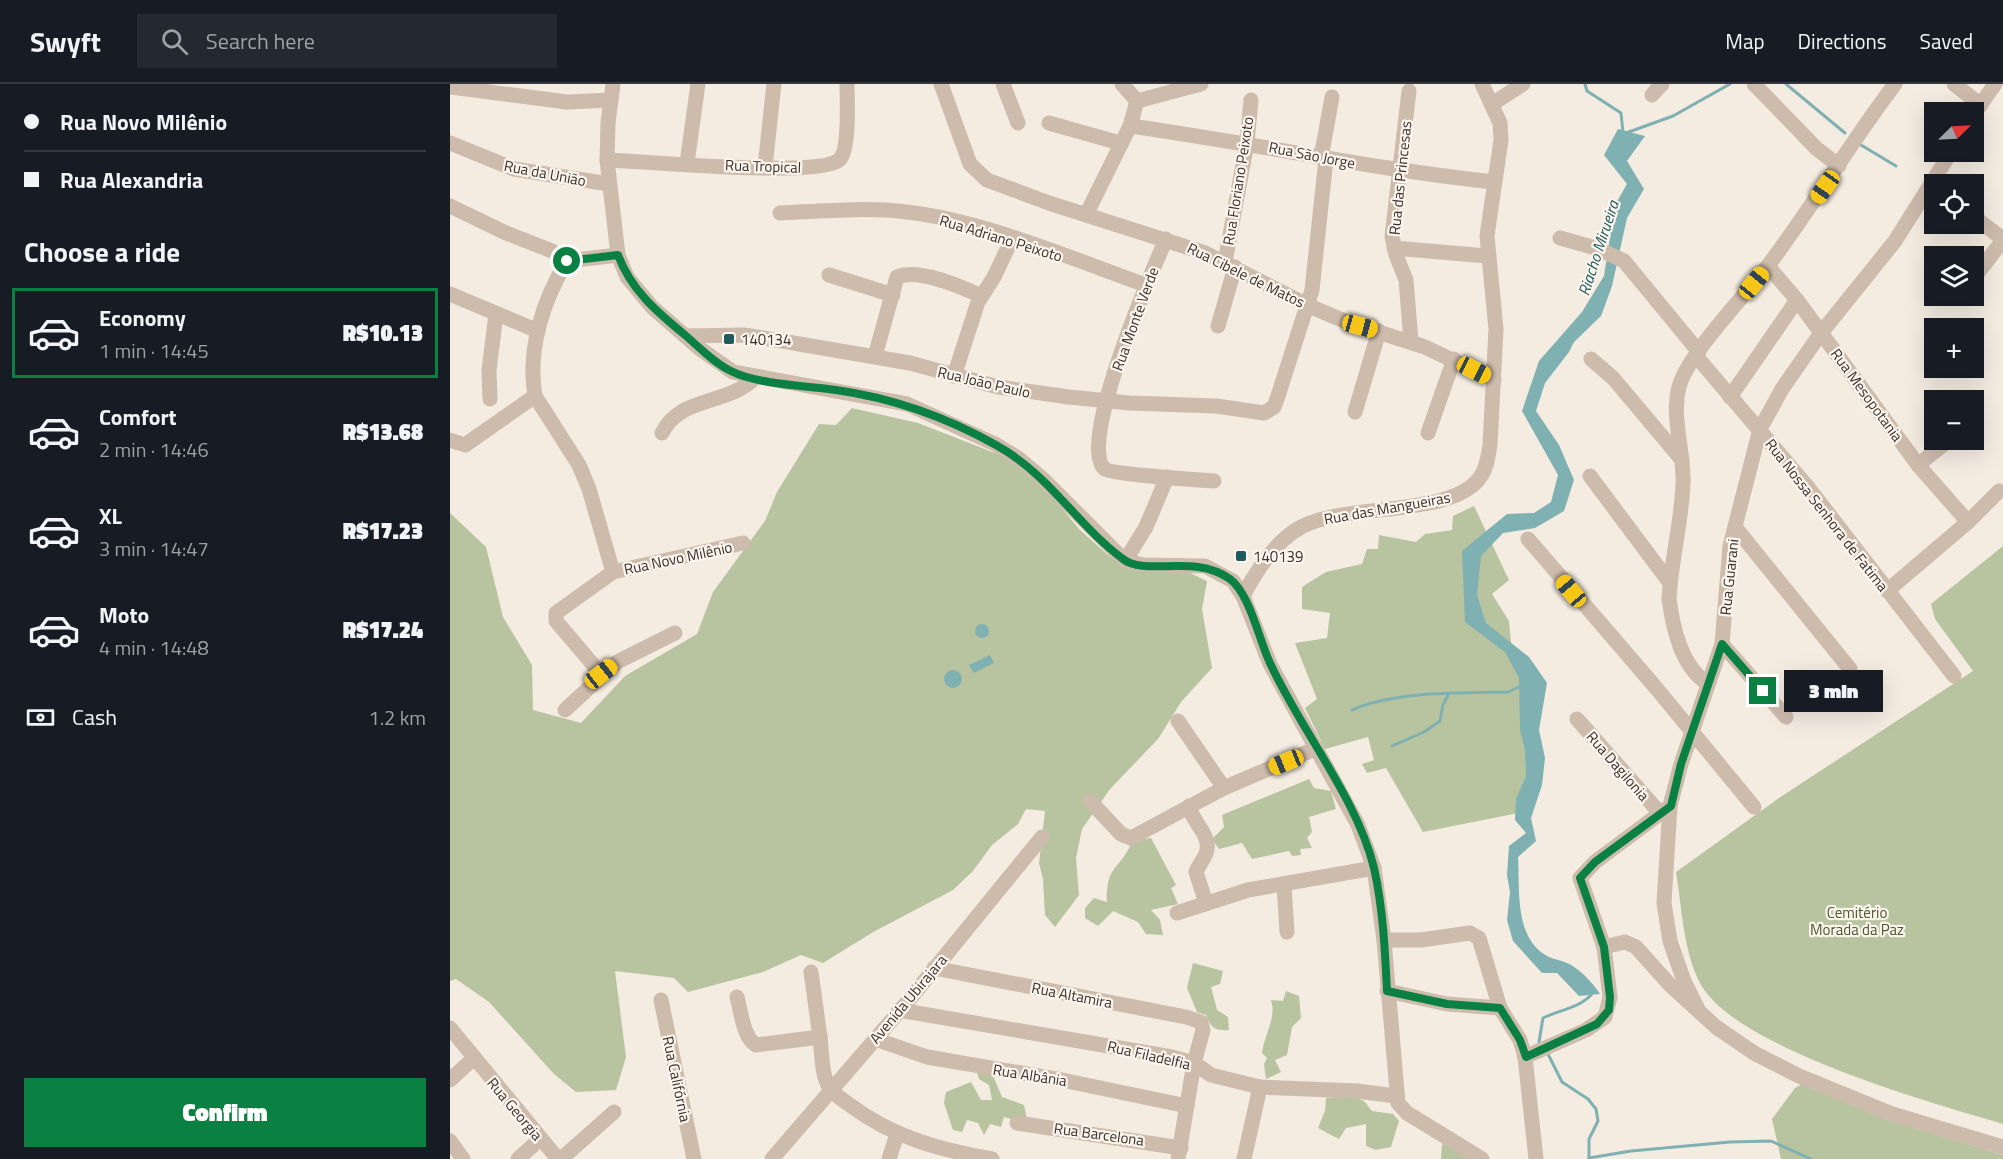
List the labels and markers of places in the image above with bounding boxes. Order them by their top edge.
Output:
place label: 140134 [741,328,791,351]
marker: 140134 [722,332,736,346]
place label: 140139 [1253,545,1303,568]
marker: 140139 [1234,549,1248,563]

